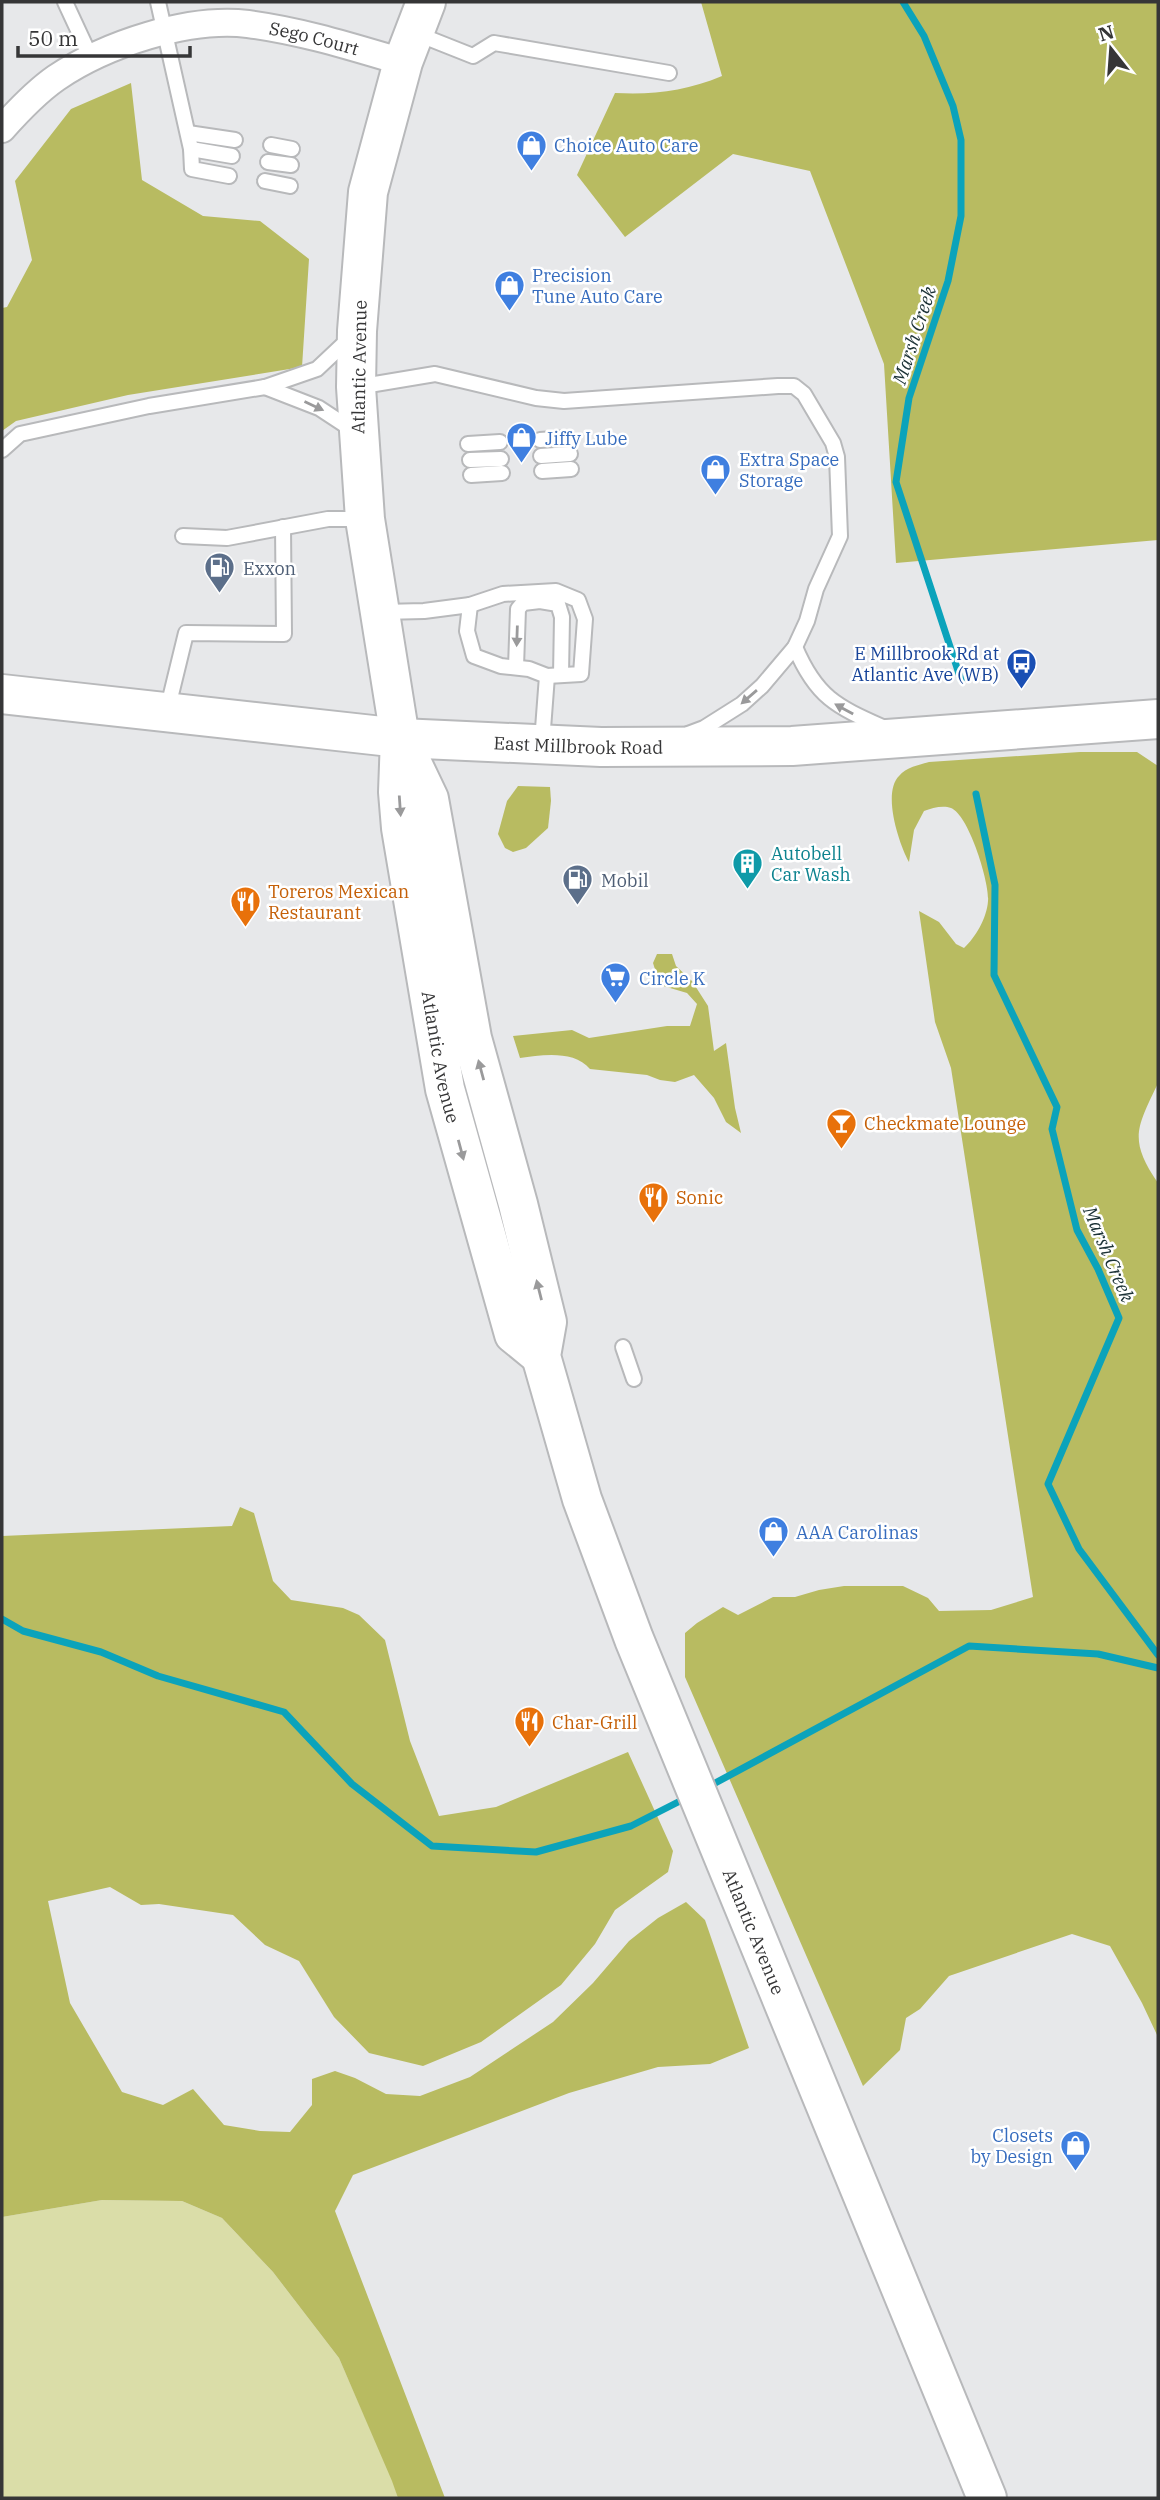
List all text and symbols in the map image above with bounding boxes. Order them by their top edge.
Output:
scale bar [18,14,189,58]
north arrow [1076,14,1146,84]
street label: Sego Court [268,16,362,60]
text: N [1095,19,1117,46]
text: 50 m [28,24,78,52]
shop icon: Choice Auto Care [514,128,548,172]
place label: Choice Auto Care [554,134,698,157]
place label: Precision Tune Auto Care [532,264,663,308]
shop icon: Precision Tune Auto Care [492,268,526,312]
water label: Marsh Creek [887,282,941,388]
street label: Atlantic Avenue [346,300,372,434]
one-way arrow [304,400,324,412]
shop icon: Jiffy Lube [505,421,539,465]
place label: Jiffy Lube [545,427,627,450]
place label: Extra Space Storage [739,448,839,492]
shop icon: Extra Space Storage [699,452,733,496]
fuel station icon: Exxon [203,551,237,595]
place label: Exxon [243,557,296,580]
one-way arrow [511,625,522,647]
place label: E Millbrook Rd at Atlantic Ave (WB) [851,642,999,686]
bus stop icon: E Millbrook Rd at Atlantic Ave (WB) [1005,646,1039,690]
one-way arrow [740,689,757,704]
one-way arrow [834,703,854,715]
street label: East Millbrook Road [493,731,663,759]
one-way arrow [394,795,405,817]
place label: Autobell Car Wash [771,842,851,886]
building icon: Autobell Car Wash [731,846,765,890]
fuel station icon: Mobil [561,863,595,907]
place label: Mobil [601,869,649,892]
place label: Toreros Mexican Restaurant [268,880,409,924]
restaurant icon: Toreros Mexican Restaurant [228,884,262,928]
supermarket icon: Circle K [599,961,633,1005]
place label: Circle K [639,967,706,990]
street label: Atlantic Avenue [417,989,465,1126]
one-way arrow [475,1059,486,1081]
bar icon: Checkmate Lounge [824,1106,858,1150]
place label: Checkmate Lounge [864,1112,1026,1135]
one-way arrow [457,1140,467,1161]
restaurant icon: Sonic [636,1180,670,1224]
place label: Sonic [676,1186,723,1209]
water label: Marsh Creek [1078,1202,1140,1306]
one-way arrow [533,1279,544,1301]
shop icon: AAA Carolinas [756,1515,790,1559]
place label: AAA Carolinas [796,1521,918,1544]
restaurant icon: Char-Grill [512,1705,546,1749]
place label: Char-Grill [552,1711,637,1734]
street label: Atlantic Avenue [718,1865,790,1998]
place label: Closets by Design [970,2124,1053,2168]
shop icon: Closets by Design [1059,2128,1093,2172]

